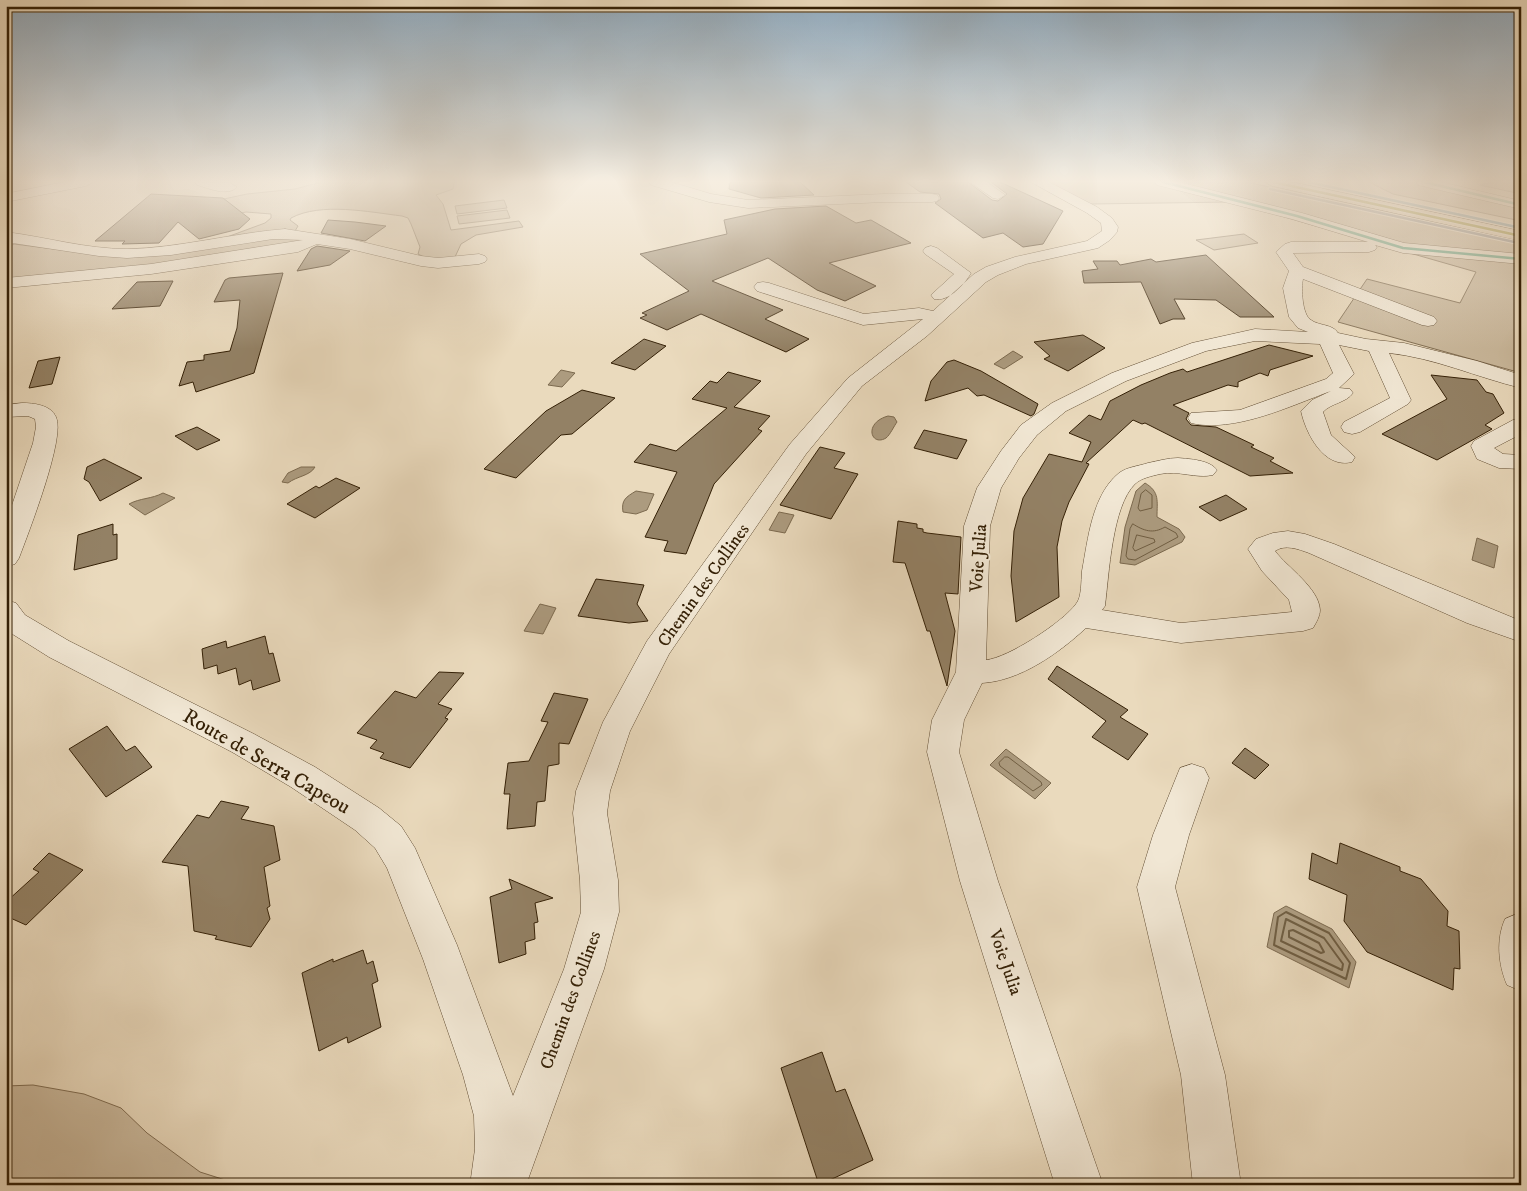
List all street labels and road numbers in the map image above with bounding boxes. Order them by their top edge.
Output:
street label: Chemin des Collines [653,520,755,651]
street label: Voie Julia [966,523,992,594]
street label: Route de Serra Capeou [178,703,355,820]
street label: Voie Julia [983,925,1027,999]
street label: Chemin des Collines [536,928,606,1072]

